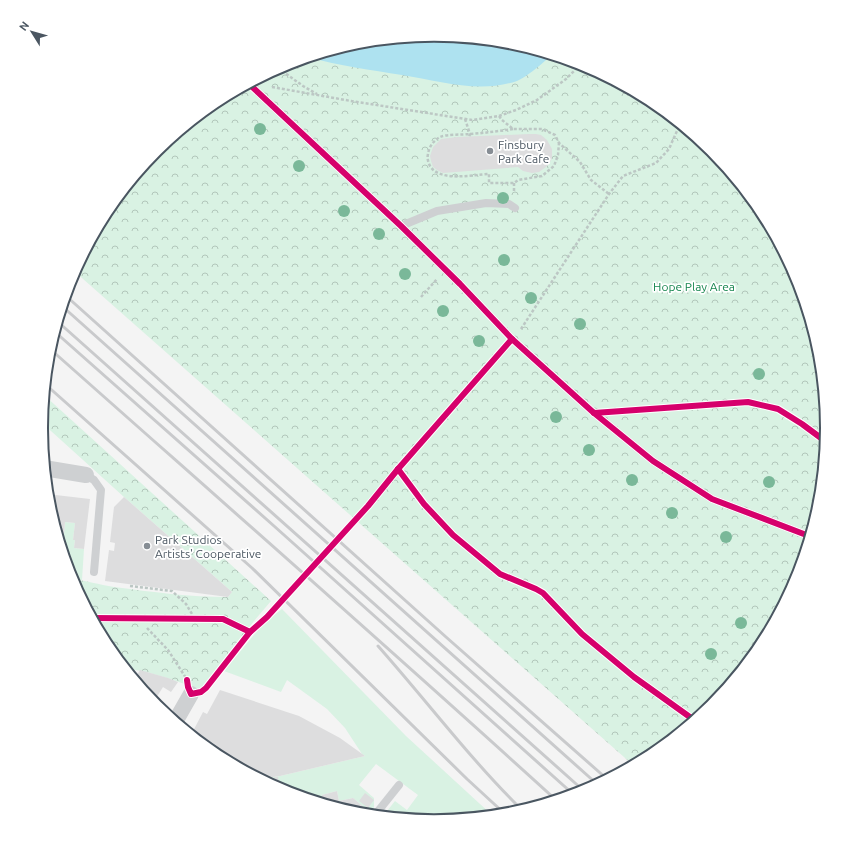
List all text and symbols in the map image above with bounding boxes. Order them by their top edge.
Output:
north arrow [12,12,52,52]
text: N [17,19,31,33]
place label: Finsbury Park Cafe [498,138,549,165]
marker: Finsbury Park Cafe [485,146,495,156]
park label: Hope Play Area [653,280,735,293]
place label: Park Studios Artists' Cooperative [155,533,261,560]
marker: Park Studios Artists' Cooperative [142,541,152,551]

